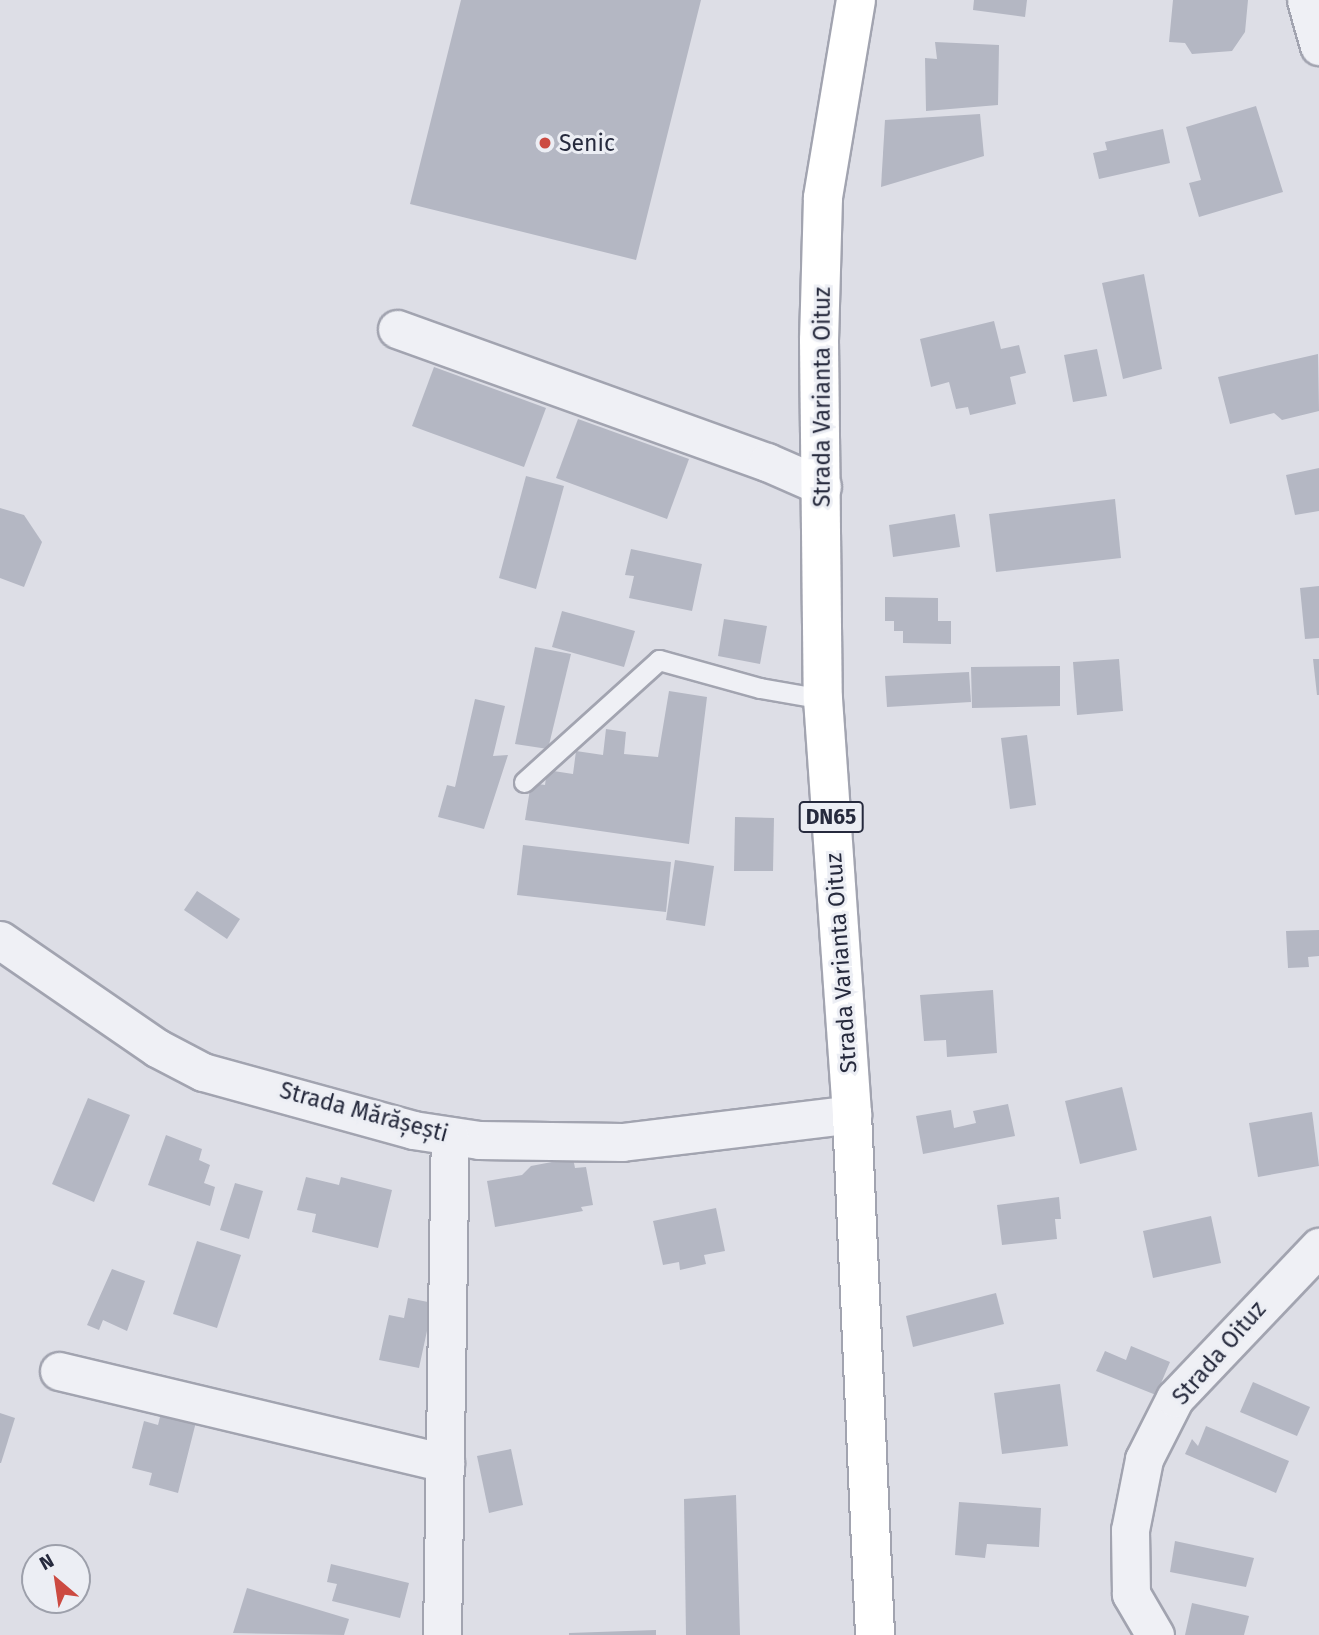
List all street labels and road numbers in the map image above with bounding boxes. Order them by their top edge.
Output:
street label: Strada Varianta Oituz [808,287,836,507]
road number: DN65 [798,800,864,834]
street label: Strada Varianta Oituz [820,852,862,1074]
street label: Strada Mărășești [277,1076,451,1148]
street label: Strada Oituz [1167,1296,1271,1410]

